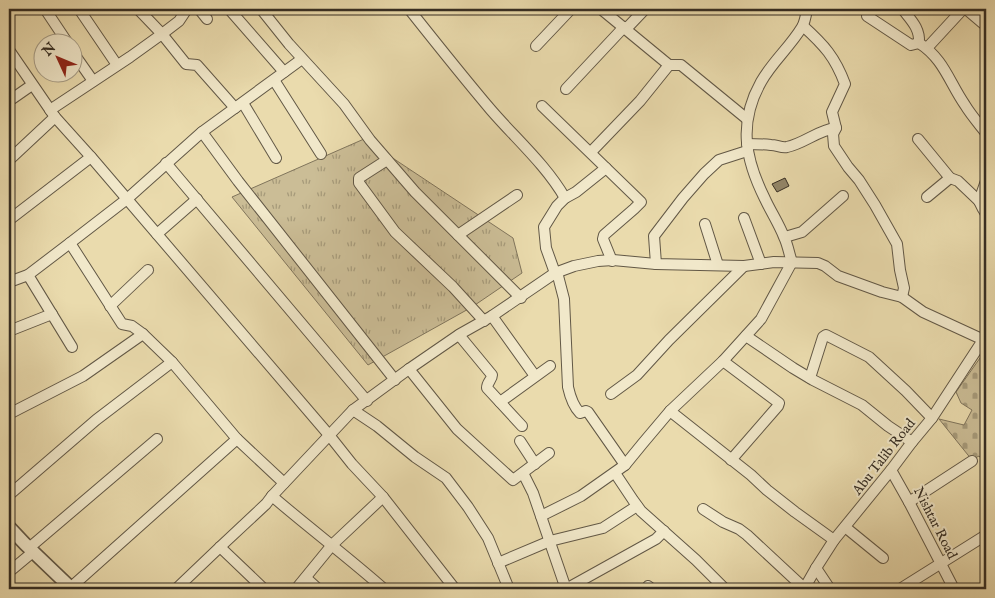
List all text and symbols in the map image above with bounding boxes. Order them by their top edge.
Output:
north arrow [32,32,82,82]
text: N [38,39,60,61]
street label: Abu Talib Road [848,415,920,500]
street label: Nishtar Road [909,484,961,563]

